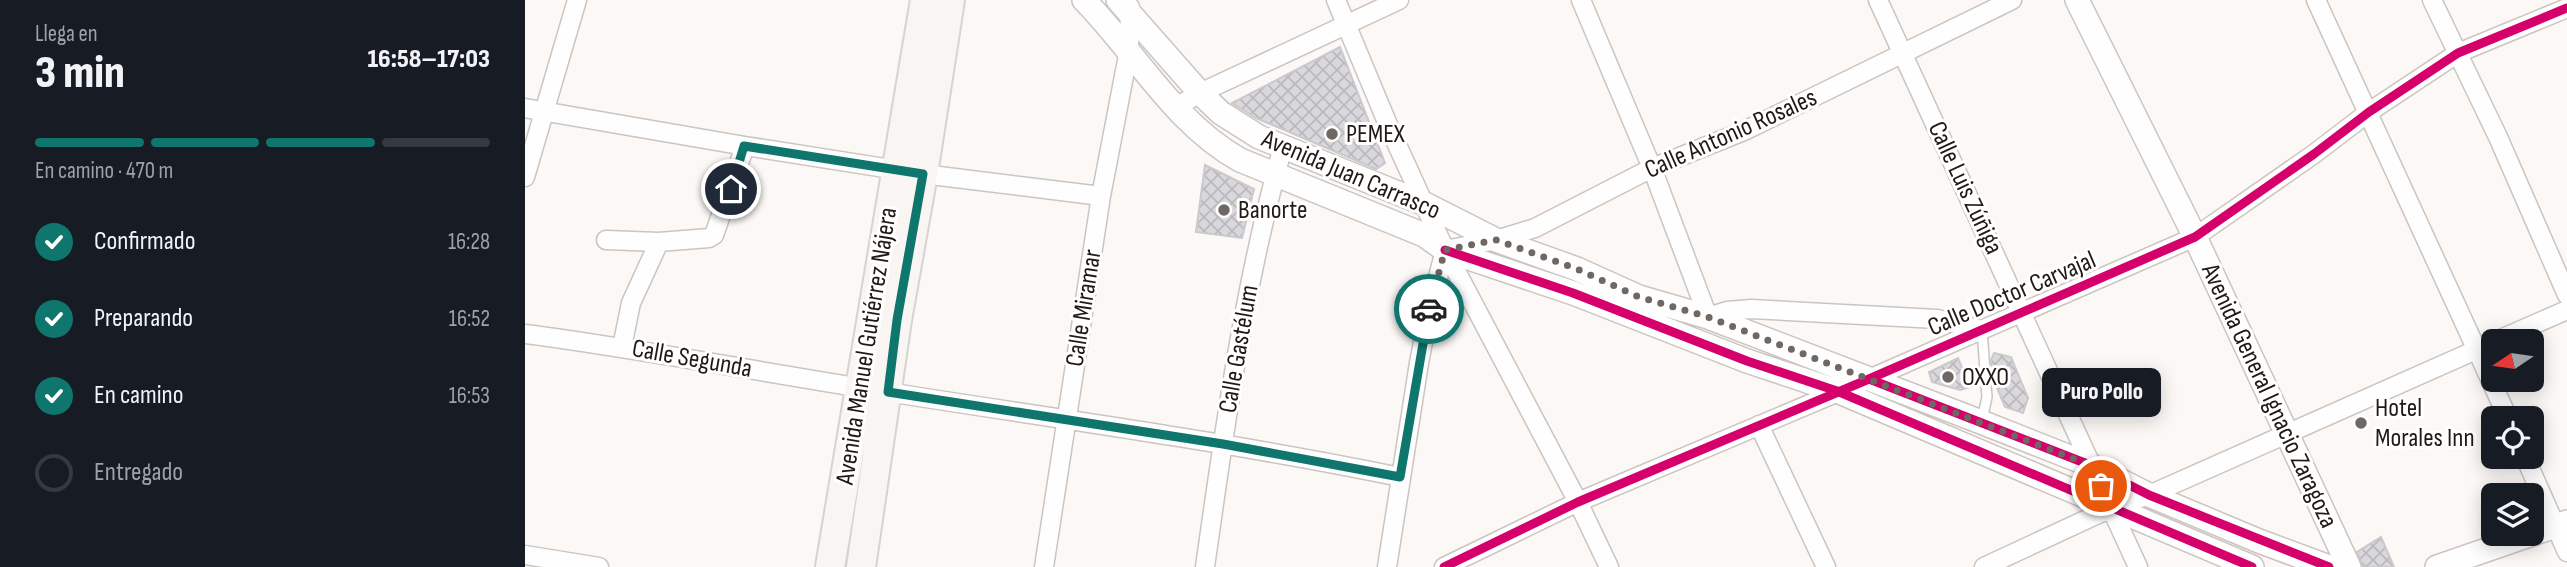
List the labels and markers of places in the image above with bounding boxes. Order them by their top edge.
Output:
place label: PEMEX [1346,119,1405,150]
marker: PEMEX [1324,126,1340,142]
pin [701,159,761,219]
place label: Banorte [1238,195,1308,226]
marker: Banorte [1216,202,1232,218]
place label: OXXO [1962,362,2009,393]
callout: Puro Pollo [2041,367,2161,416]
marker: OXXO [1940,369,1956,385]
place label: Hotel Morales Inn [2375,393,2475,454]
marker: Hotel Morales Inn [2353,415,2369,431]
pin [2071,456,2131,516]

